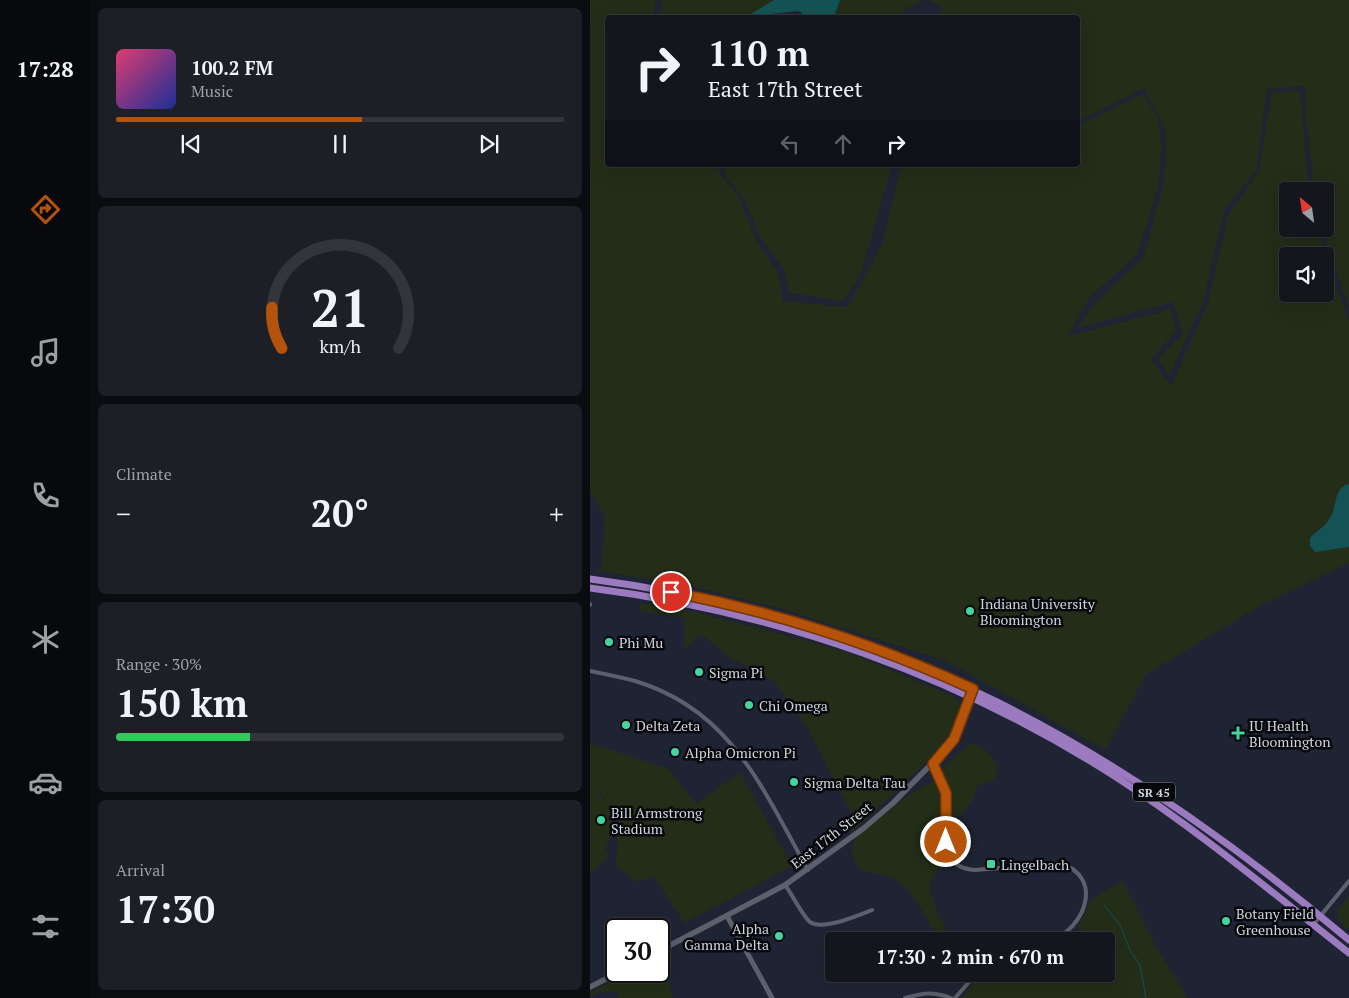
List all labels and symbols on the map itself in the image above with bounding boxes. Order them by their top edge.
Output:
north arrow [1279,182,1334,238]
pin [650,571,692,613]
place label: Indiana University Bloomington [980,594,1096,629]
marker: Indiana University Bloomington [964,605,976,617]
place label: Phi Mu [619,633,663,652]
marker: Phi Mu [603,636,615,648]
place label: Sigma Pi [709,663,763,682]
marker: Sigma Pi [693,666,705,678]
place label: Chi Omega [759,696,828,715]
marker: Chi Omega [743,699,755,711]
place label: Delta Zeta [636,716,700,735]
place label: IU Health Bloomington [1249,716,1331,751]
marker: Delta Zeta [620,719,632,731]
marker: IU Health Bloomington [1231,726,1245,740]
place label: Alpha Omicron Pi [685,743,796,762]
marker: Alpha Omicron Pi [669,746,681,758]
place label: Sigma Delta Tau [804,773,906,792]
marker: Sigma Delta Tau [788,776,800,788]
road number: SR 45 [1133,782,1175,802]
street label: East 17th Street [786,797,876,873]
place label: Bill Armstrong Stadium [611,803,703,838]
marker: Bill Armstrong Stadium [595,814,607,826]
position arrow [919,815,971,867]
place label: Lingelbach [1001,855,1069,874]
marker: Lingelbach [985,858,997,870]
place label: Botany Field Greenhouse [1236,904,1314,939]
marker: Botany Field Greenhouse [1220,915,1232,927]
speed limit sign: 30 [605,918,670,983]
place label: Alpha Gamma Delta [684,919,769,954]
marker: Alpha Gamma Delta [773,930,785,942]

